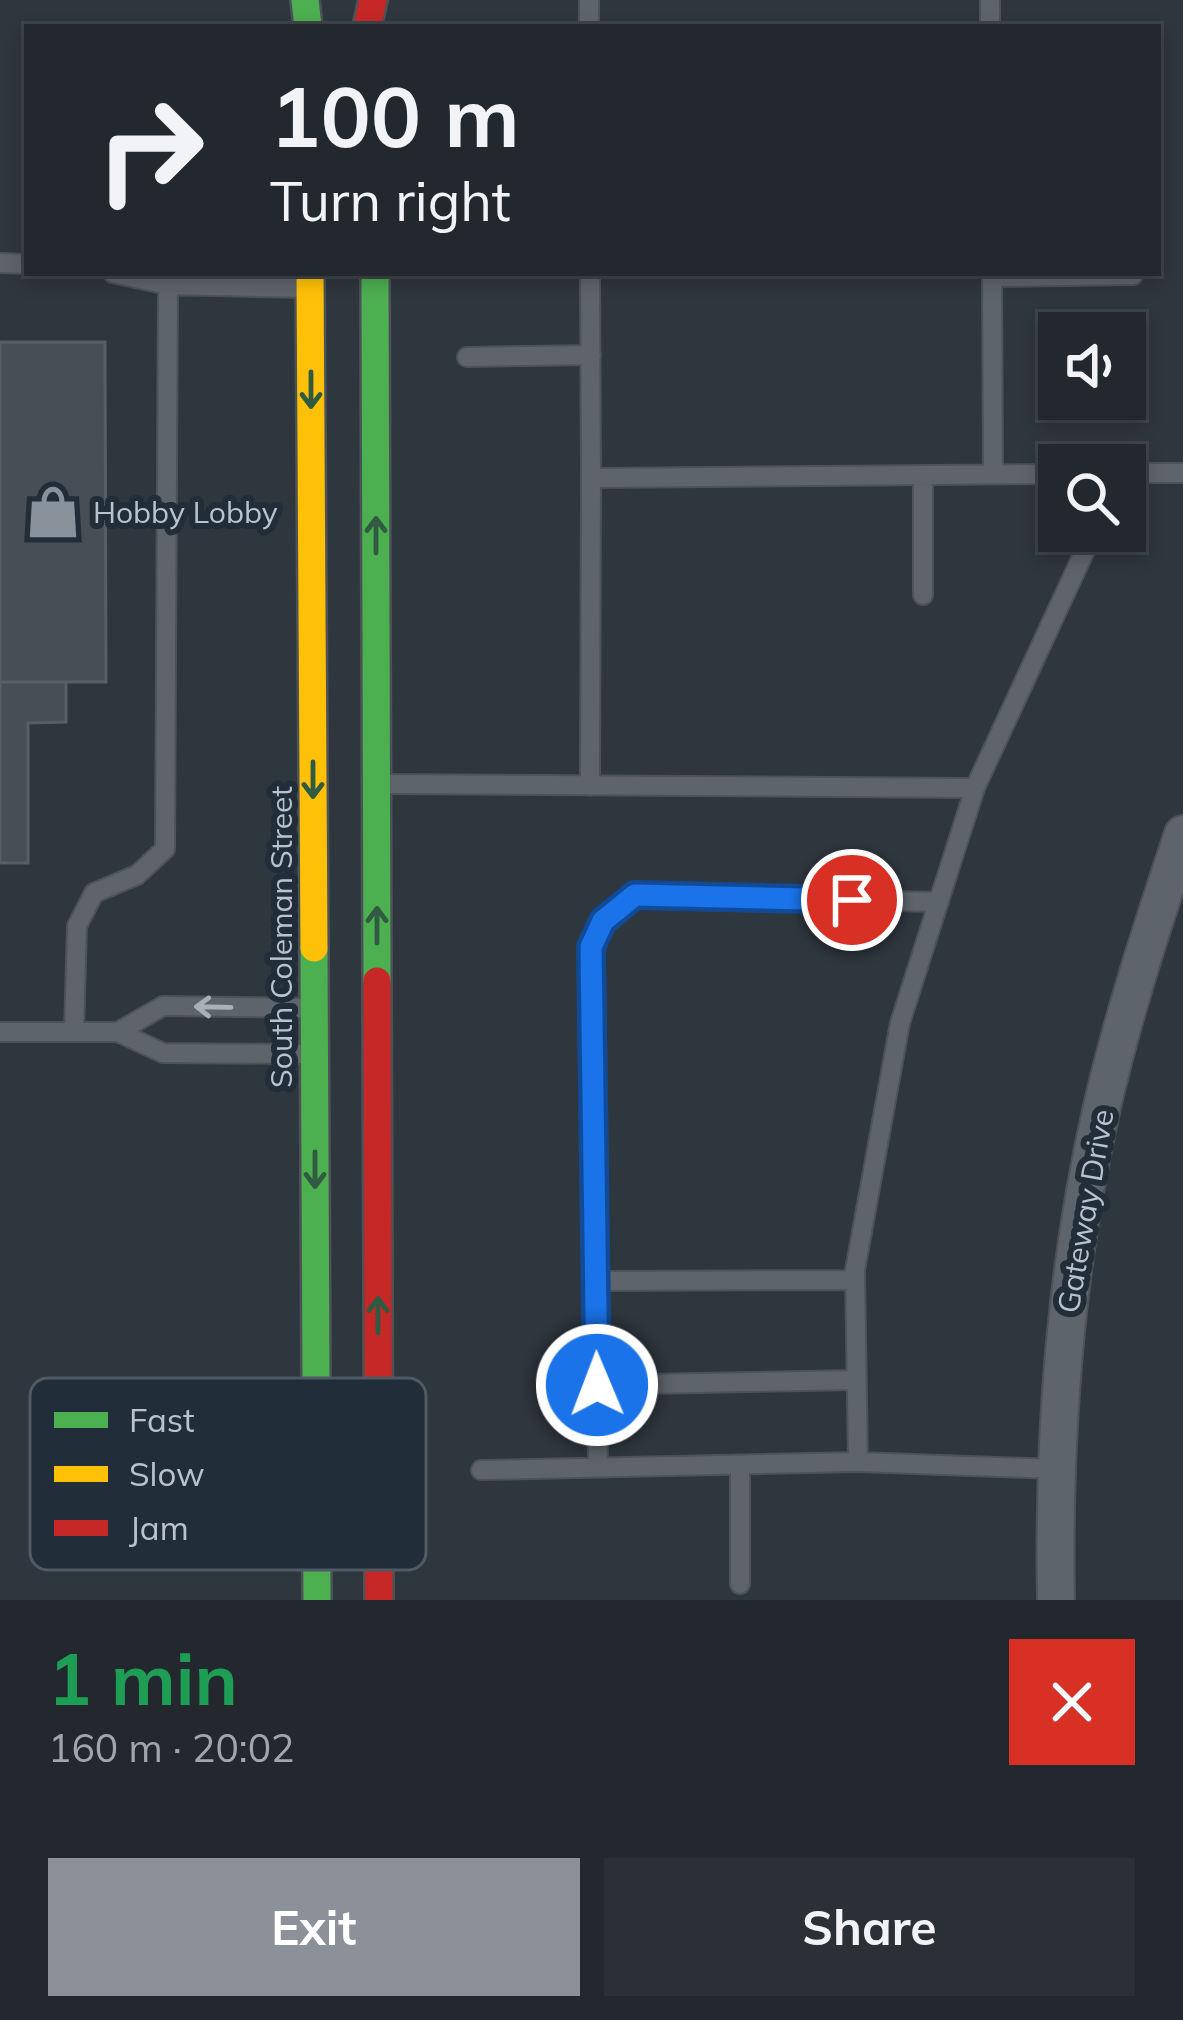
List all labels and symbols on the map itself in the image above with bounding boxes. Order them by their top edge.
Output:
one-way arrow [300,370,322,409]
shop icon: Hobby Lobby [24,483,82,541]
place label: Hobby Lobby [93,493,278,531]
one-way arrow [365,516,387,555]
one-way arrow [302,760,324,799]
street label: South Coleman Street [262,786,300,1088]
pin [801,849,903,951]
one-way arrow [366,906,388,945]
one-way arrow [194,996,233,1018]
street label: Gateway Drive [1048,1106,1122,1316]
one-way arrow [304,1150,326,1189]
one-way arrow [367,1296,389,1335]
position arrow [534,1322,660,1448]
legend [30,1378,426,1570]
text: Fast [129,1399,194,1440]
text: Slow [129,1453,205,1494]
text: Jam [129,1507,189,1548]

